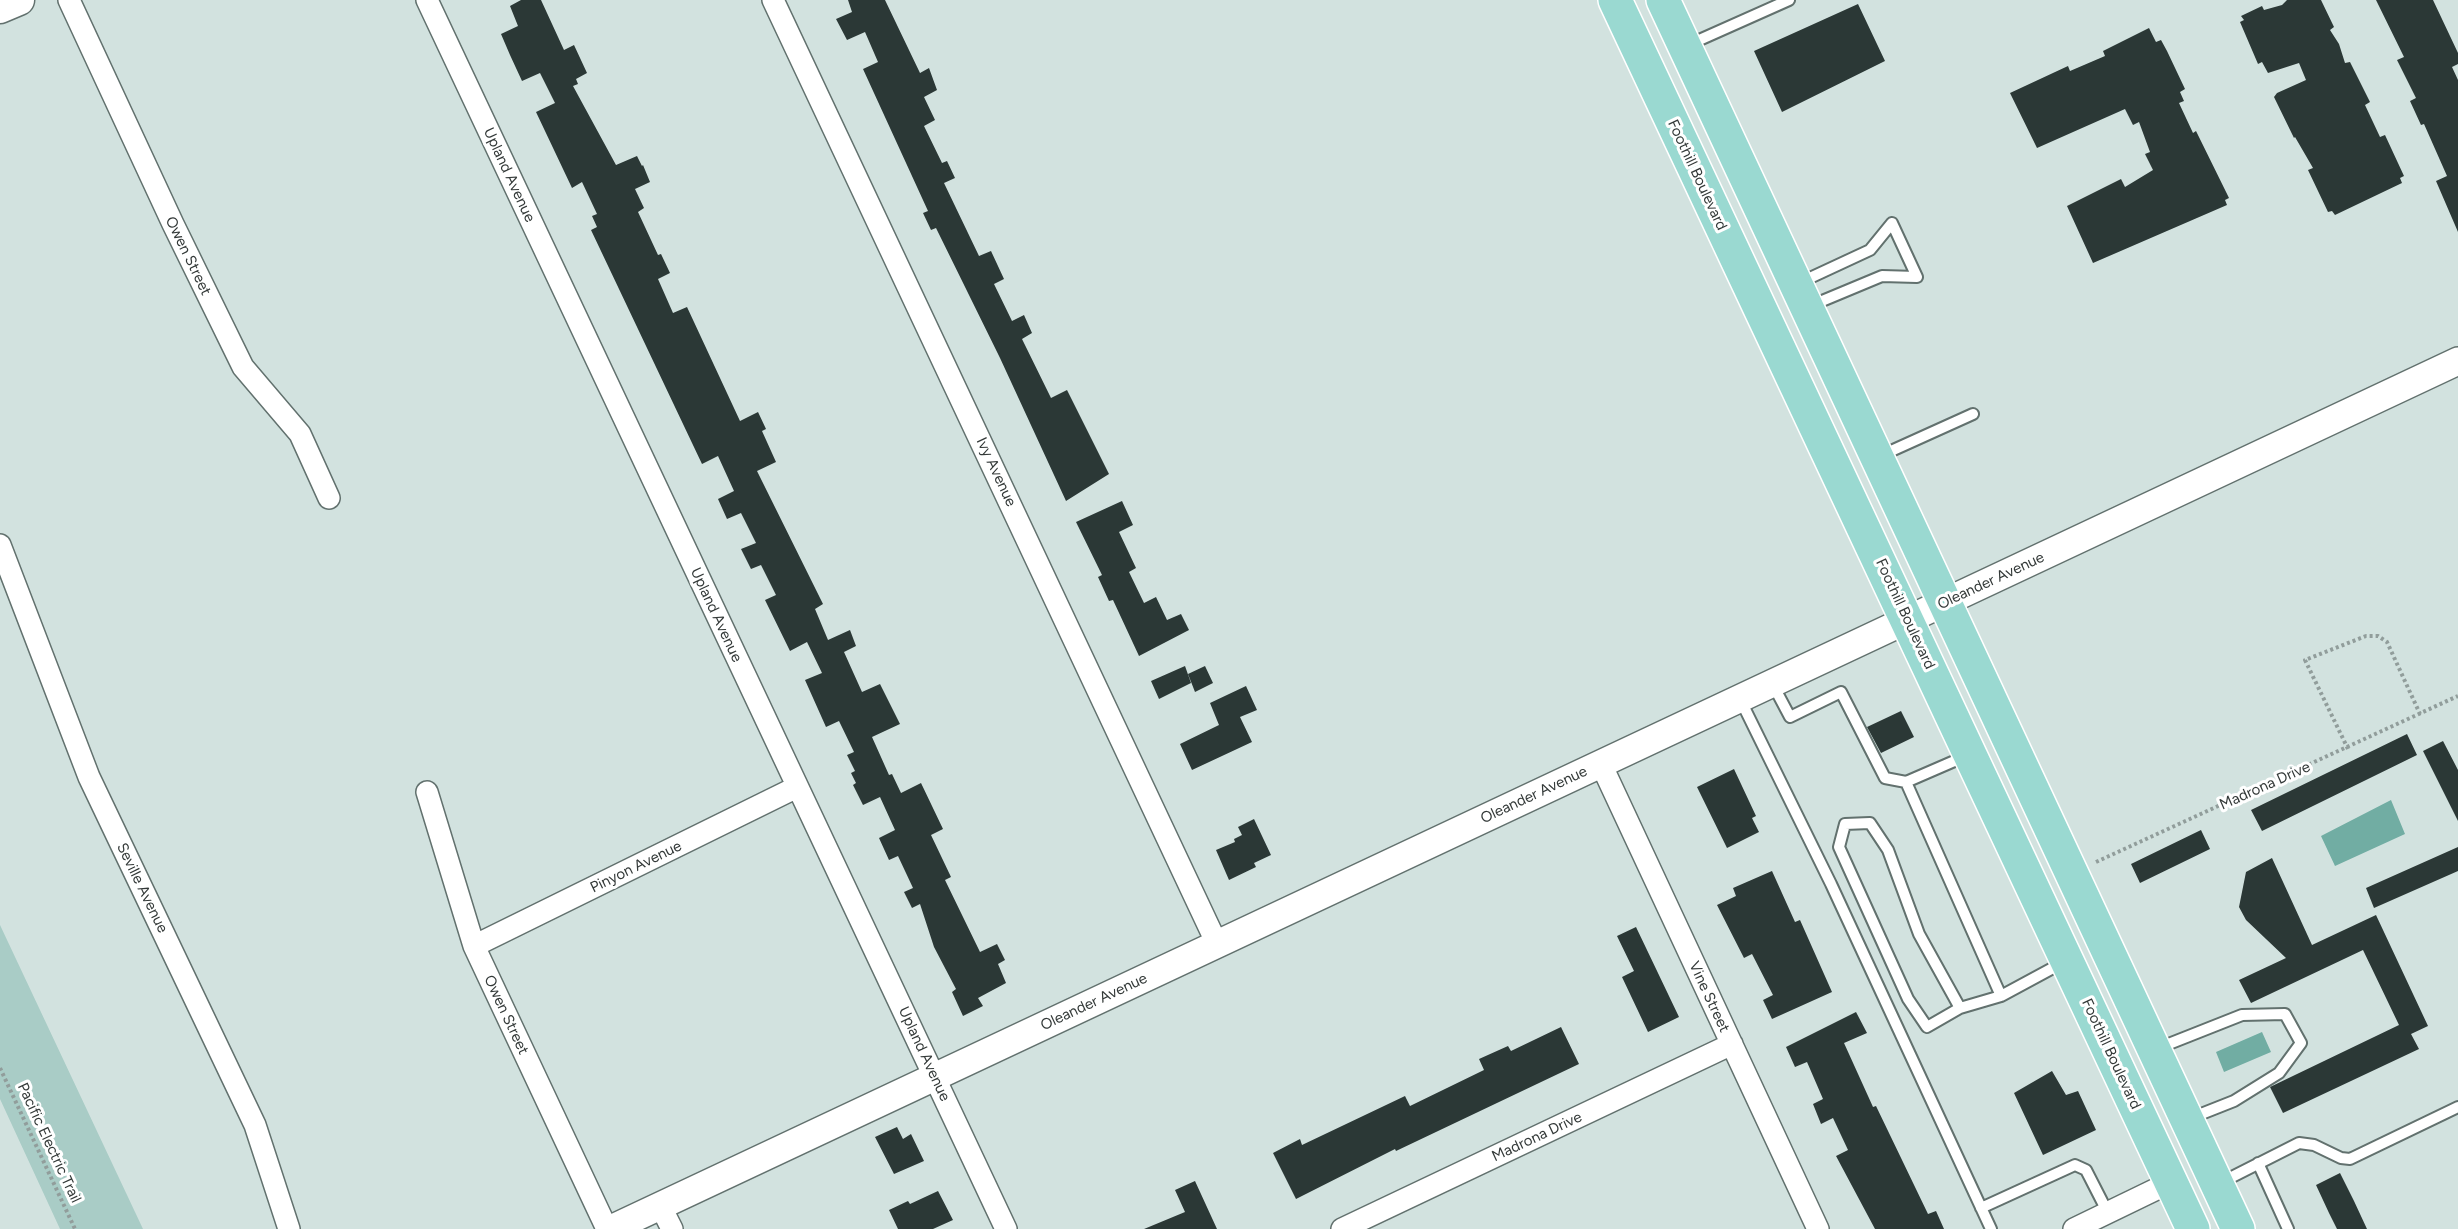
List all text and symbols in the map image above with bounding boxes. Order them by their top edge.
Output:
street label: Foothill Boulevard [1663,117,1731,233]
street label: Upland Avenue [479,125,539,225]
street label: Owen Street [161,214,215,298]
street label: Ivy Avenue [972,435,1020,509]
street label: Oleander Avenue [1935,548,2047,614]
street label: Foothill Boulevard [1871,556,1939,672]
street label: Upland Avenue [686,565,746,665]
street label: Madrona Drive [2217,758,2313,814]
street label: Oleander Avenue [1478,762,1590,828]
street label: Pinyon Avenue [587,837,685,897]
street label: Seville Avenue [112,840,172,936]
street label: Vine Street [1685,959,1733,1035]
street label: Oleander Avenue [1038,969,1150,1035]
street label: Owen Street [480,972,532,1058]
street label: Foothill Boulevard [2077,996,2145,1112]
street label: Upland Avenue [894,1004,954,1104]
street label: Pacific Electric Trail [13,1080,85,1206]
street label: Madrona Drive [1489,1108,1585,1166]

